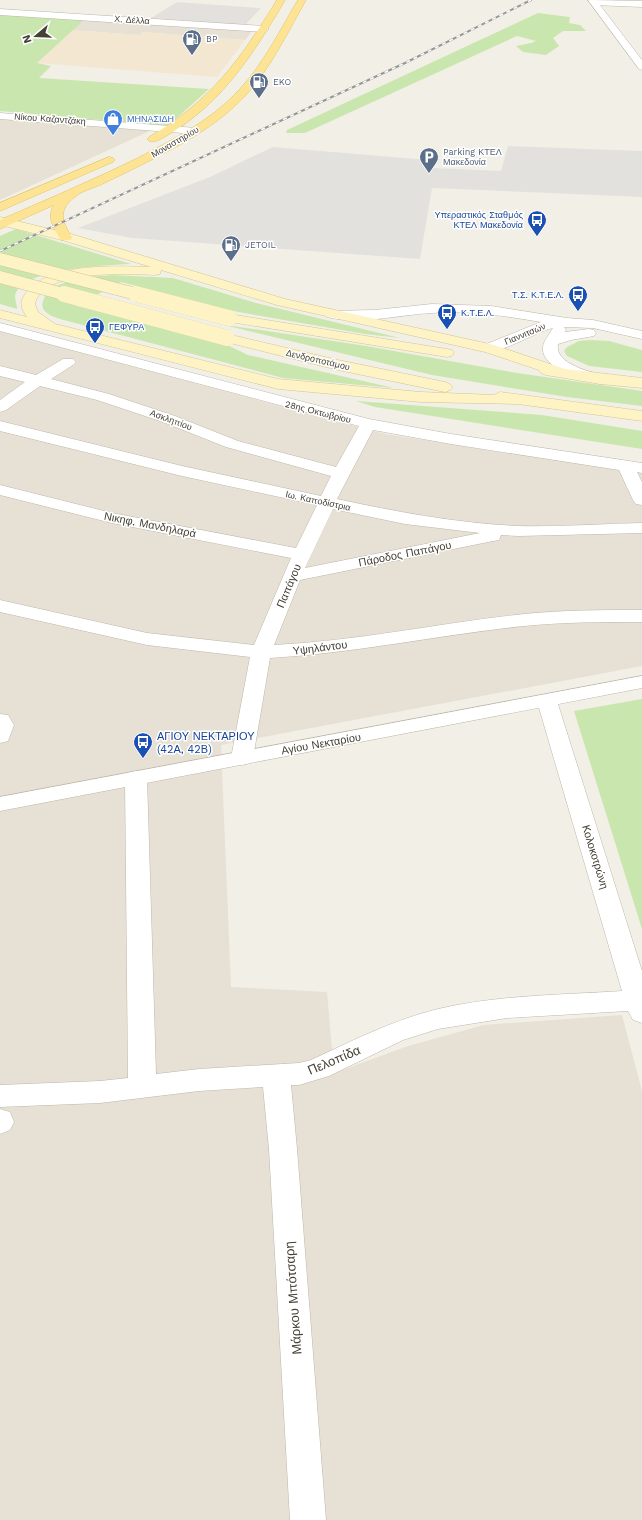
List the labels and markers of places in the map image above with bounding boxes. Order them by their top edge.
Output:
fuel station icon: BP [181,28,203,56]
place label: BP [206,34,218,44]
fuel station icon: EKO [248,71,270,99]
place label: EKO [273,77,291,87]
shop icon: ΜΗΝΑΣΙΔΗ [102,108,124,136]
place label: ΜΗΝΑΣΙΔΗ [127,114,174,124]
parking icon: Parking ΚΤΕΛ Μακεδονία [418,146,440,174]
place label: Parking ΚΤΕΛ Μακεδονία [443,147,502,167]
bus stop icon: Υπεραστικός Σταθμός ΚΤΕΛ Μακεδονία [526,209,548,237]
place label: Υπεραστικός Σταθμός ΚΤΕΛ Μακεδονία [434,210,524,230]
fuel station icon: JETOIL [220,234,242,262]
place label: JETOIL [245,240,276,250]
bus stop icon: Τ.Σ. Κ.Τ.Ε.Λ. [567,284,589,312]
place label: Τ.Σ. Κ.Τ.Ε.Λ. [512,290,564,300]
bus stop icon: Κ.Τ.Ε.Λ. [436,302,458,330]
place label: Κ.Τ.Ε.Λ. [461,308,494,318]
bus stop icon: ΓΕΦΥΡΑ [84,316,106,344]
place label: ΓΕΦΥΡΑ [109,322,144,332]
place label: ΑΓΙΟΥ ΝΕΚΤΑΡΙΟΥ (42Α, 42Β) [157,730,255,756]
bus stop icon: ΑΓΙΟΥ ΝΕΚΤΑΡΙΟΥ (42Α, 42Β) [132,731,154,759]

